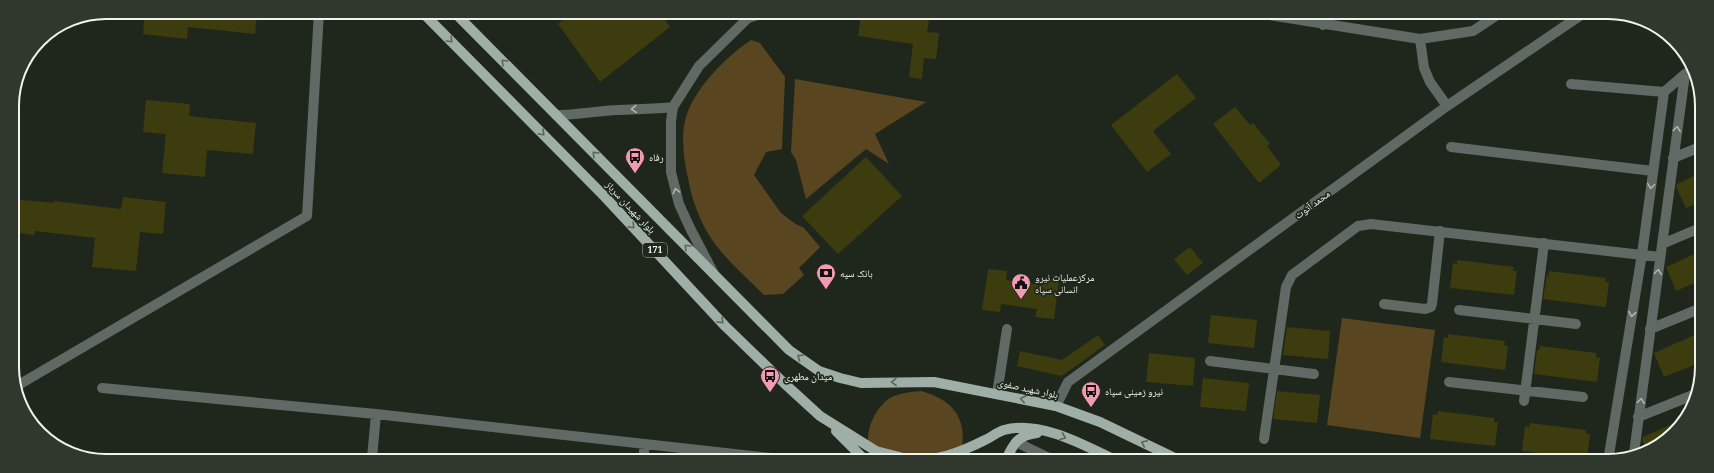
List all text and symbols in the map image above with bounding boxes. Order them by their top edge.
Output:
one-way arrow [445,35,453,43]
one-way arrow [501,59,509,67]
one-way arrow [631,105,637,113]
one-way arrow [1672,126,1681,132]
one-way arrow [537,128,544,136]
bus stop icon: رفاه [624,146,646,174]
place label: رفاه [649,150,664,167]
one-way arrow [592,151,600,159]
street label: بلوار شهیدان سرباز [600,177,659,239]
one-way arrow [1647,183,1656,189]
street label: محمد آتوت [1291,186,1335,224]
one-way arrow [672,188,681,195]
one-way arrow [627,221,635,229]
road number: 171 [643,243,667,257]
one-way arrow [684,244,692,252]
bank icon: بانک سپه [815,262,837,290]
place label: بانک سپه [840,266,873,283]
one-way arrow [1653,269,1662,275]
place label: مرکزعملیات نیرو انسانی سپاه [1035,270,1095,299]
public building icon: مرکزعملیات نیرو انسانی سپاه [1010,272,1032,300]
one-way arrow [1628,311,1637,317]
one-way arrow [716,316,724,324]
one-way arrow [797,355,804,362]
bus stop icon: میدان مطهری [759,365,781,393]
place label: میدان مطهری [784,369,833,386]
street label: بلوار شهید صفوی [996,375,1060,404]
one-way arrow [891,378,897,386]
bus stop icon: نیرو زمینی سپاه [1080,380,1102,408]
place label: نیرو زمینی سپاه [1105,384,1163,401]
one-way arrow [1019,395,1026,404]
one-way arrow [1636,398,1645,404]
one-way arrow [1059,433,1066,441]
one-way arrow [1141,440,1149,448]

